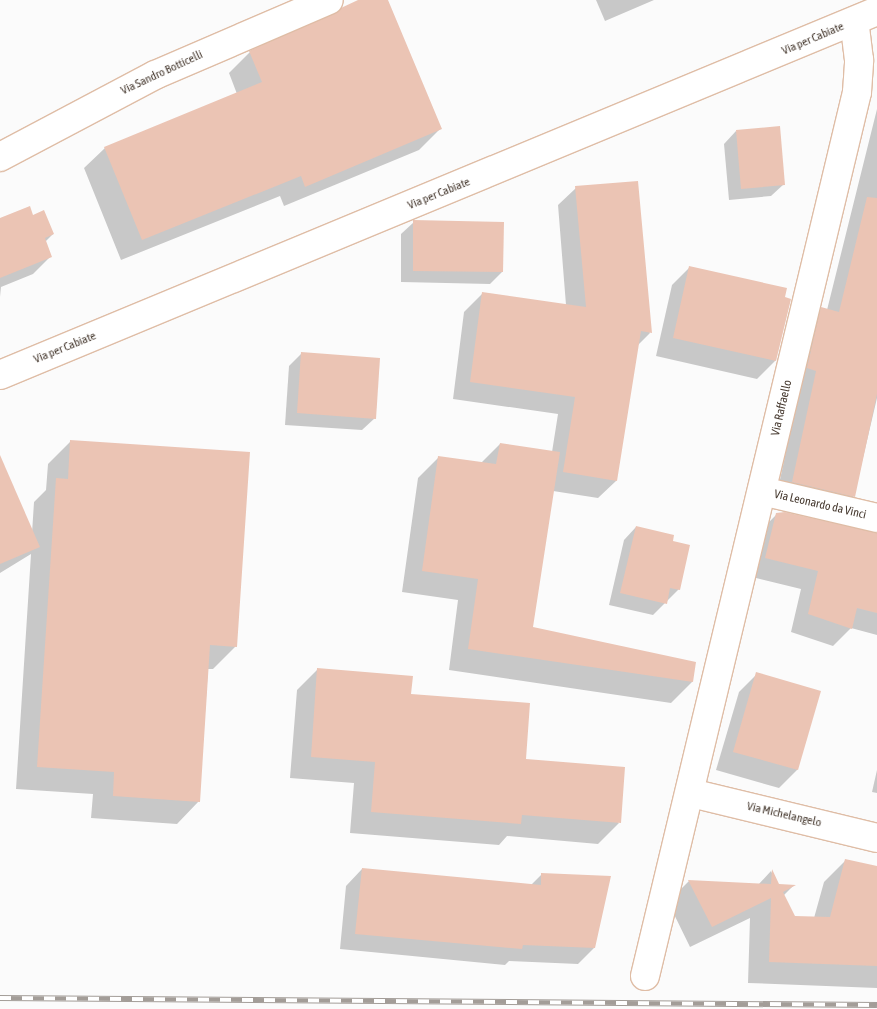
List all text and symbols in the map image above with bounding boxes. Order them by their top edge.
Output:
street label: Via per Cabiate [780,19,846,59]
street label: Via Sandro Botticelli [119,48,205,98]
street label: Via per Cabiate [406,175,472,213]
street label: Via per Cabiate [32,329,98,367]
street label: Via Raffaello [769,379,795,437]
street label: Via Leonardo da Vinci [773,487,867,523]
street label: Via Michelangelo [745,799,823,831]

